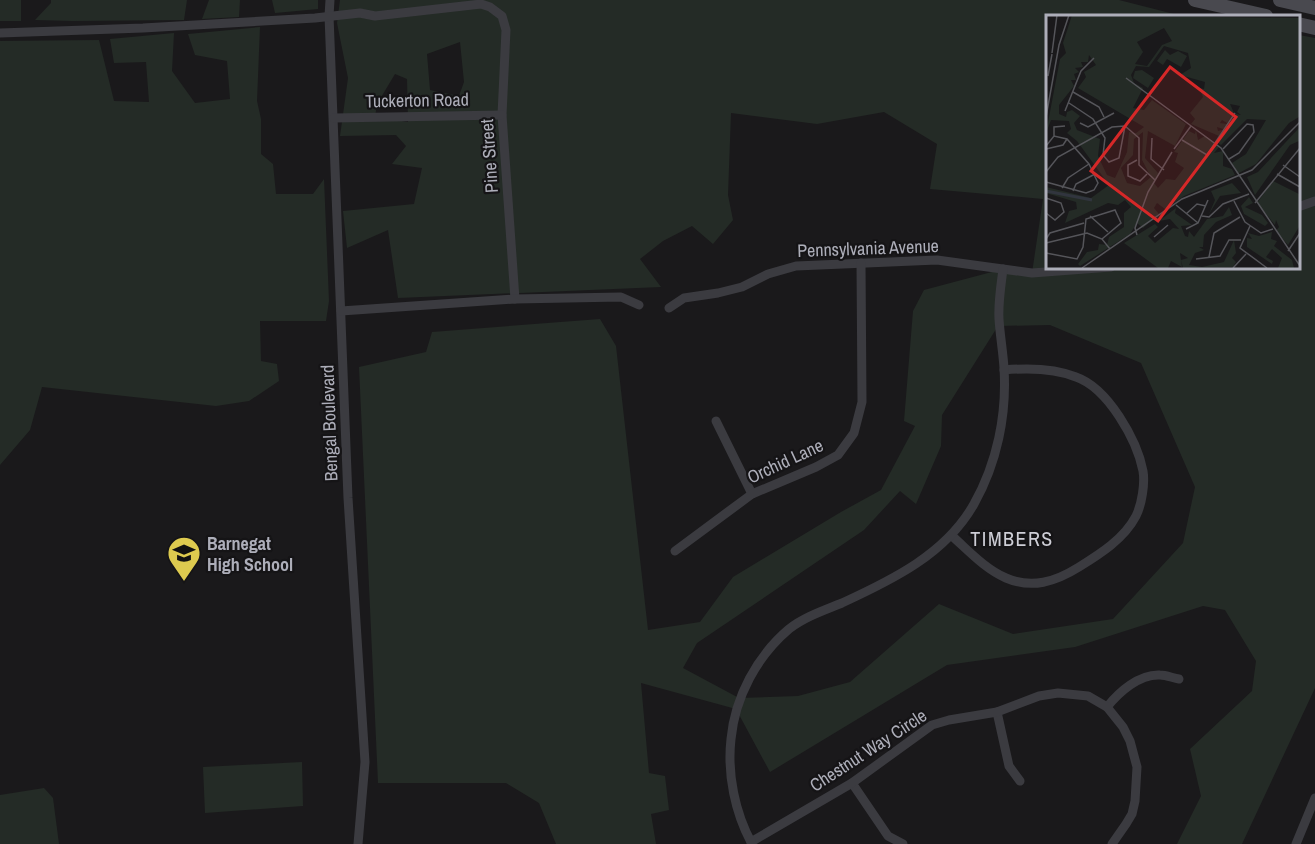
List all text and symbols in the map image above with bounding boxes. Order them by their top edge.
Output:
inset map [1046,15,1300,268]
street label: Tuckerton Road [365,87,469,113]
street label: Pine Street [474,118,504,194]
street label: Pennsylvania Avenue [797,233,939,263]
street label: Bengal Boulevard [314,364,344,482]
street label: Orchid Lane [743,433,827,489]
district label: TIMBERS [970,525,1054,552]
place label: Barnegat High School [207,531,293,577]
school or university icon: Barnegat High School [166,535,202,582]
street label: Chestnut Way Circle [805,703,931,797]

